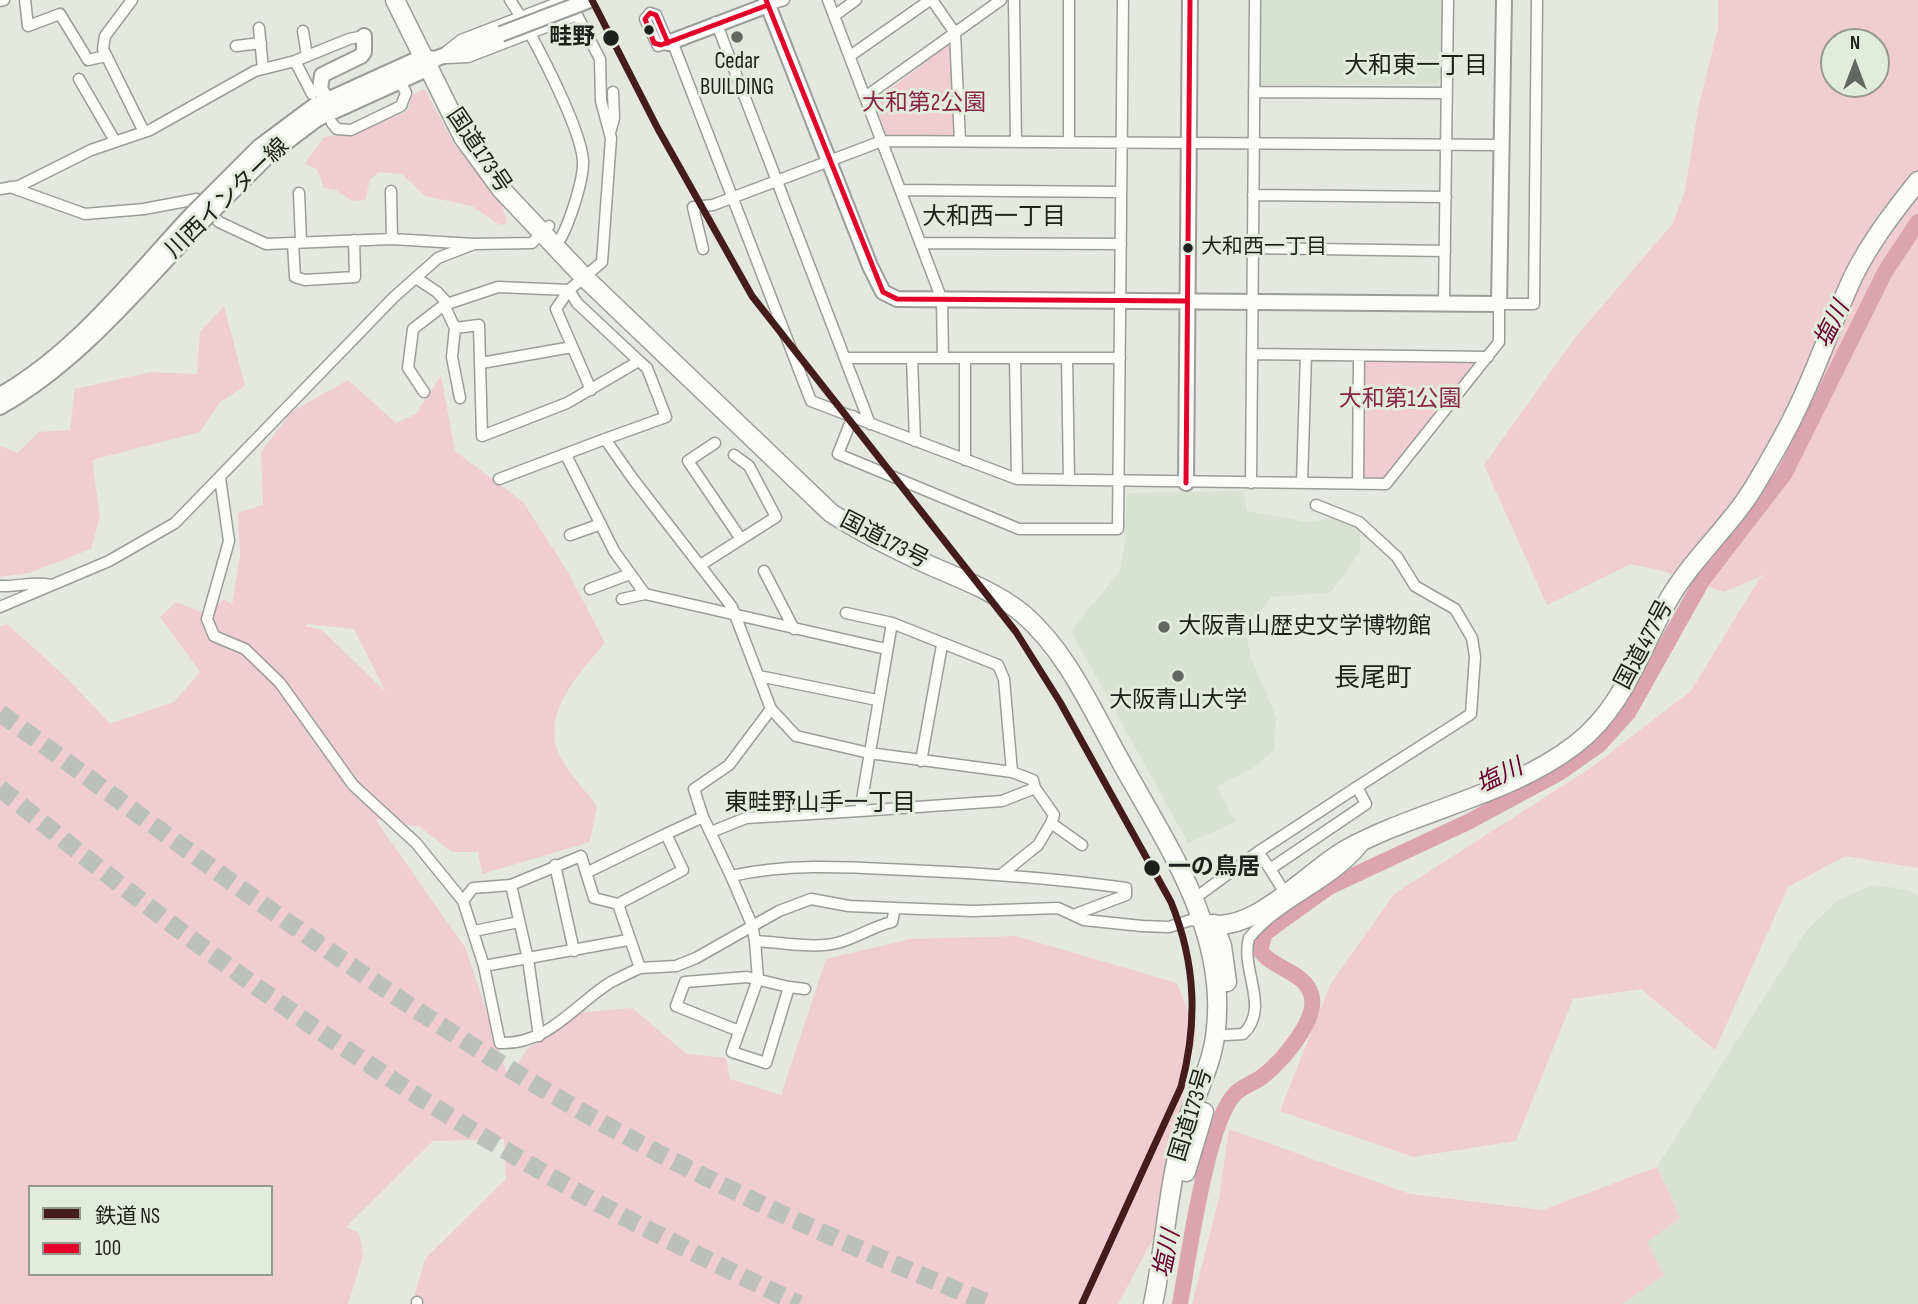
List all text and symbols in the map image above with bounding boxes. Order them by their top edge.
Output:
unlabelled marker [642,23,656,37]
place label: 畦野 [549,24,595,52]
marker: 畦野 [601,28,621,48]
north arrow [1820,28,1890,98]
marker: Cedar BUILDING [729,29,745,45]
text: N [1850,32,1860,55]
place label: Cedar BUILDING [700,48,774,102]
district label: 大和東一丁目 [1344,53,1488,81]
park label: 大和第2公園 [862,90,986,118]
street label: 国道173号 [440,104,516,198]
street label: 川西インター線 [161,133,295,265]
district label: 大和西一丁目 [922,204,1066,232]
place label: 大和西一丁目 [1201,235,1327,261]
marker: 大和西一丁目 [1181,241,1195,255]
water label: 塩川 [1809,297,1857,353]
park label: 大和第1公園 [1338,386,1462,414]
street label: 国道173号 [835,507,933,575]
street label: 国道477号 [1610,596,1680,694]
place label: 大阪青山歴史文学博物館 [1178,613,1431,641]
marker: 大阪青山歴史文学博物館 [1156,619,1172,635]
district label: 長尾町 [1334,663,1412,695]
marker: 大阪青山大学 [1170,668,1186,684]
place label: 大阪青山大学 [1109,687,1247,715]
water label: 塩川 [1472,754,1528,800]
district label: 東畦野山手一丁目 [724,790,916,818]
place label: 一の鳥居 [1168,854,1260,882]
marker: 一の鳥居 [1142,858,1162,878]
street label: 国道173号 [1165,1065,1219,1165]
legend [28,1185,273,1276]
text: 鉄道 NS [95,1204,160,1229]
water label: 塩川 [1149,1228,1187,1280]
text: 100 [95,1236,121,1261]

